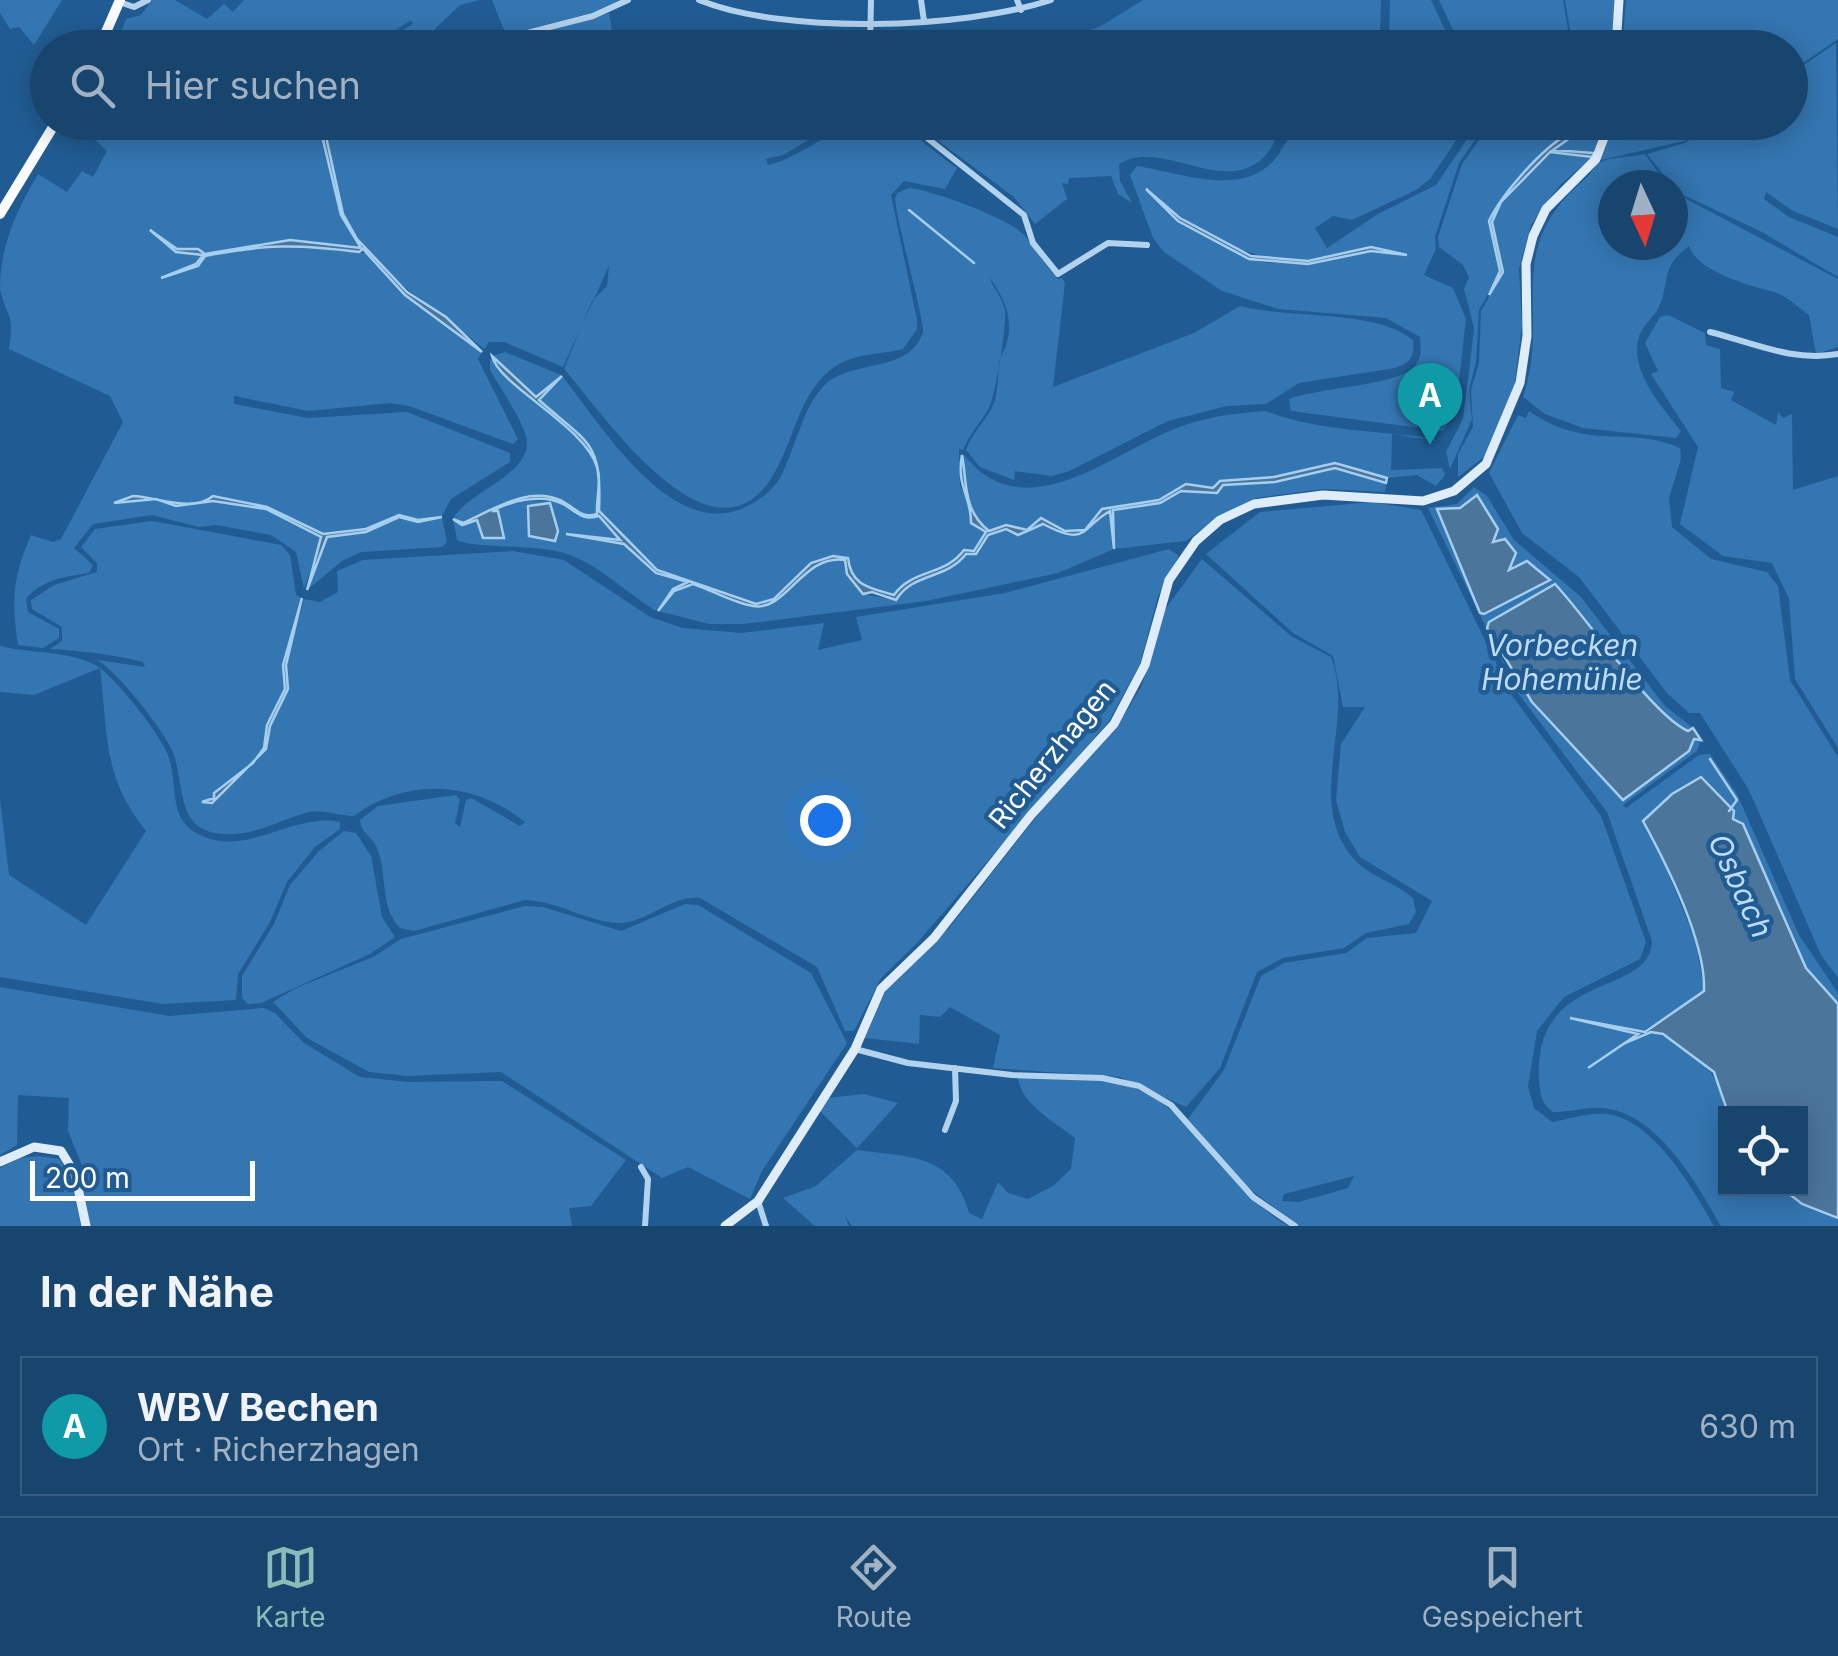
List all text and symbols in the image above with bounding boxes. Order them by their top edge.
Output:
search box [30,30,1808,140]
icon: search [65,58,120,113]
text: Hier suchen [145,62,361,108]
north arrow [1598,170,1688,260]
pin: A [1398,362,1462,445]
water label: Vorbecken Hohemühle [1481,627,1643,697]
street label: Richerzhagen [982,673,1122,835]
your location [800,795,851,846]
water label: Osbach [1701,828,1781,943]
map controls [1718,1106,1808,1196]
button: locate [1718,1106,1808,1196]
scale bar [30,1156,255,1200]
text: 200 m [45,1161,130,1195]
text: In der Nähe [40,1266,274,1317]
text: WBV Bechen [137,1384,379,1430]
text: A [63,1407,86,1446]
text: 630 m [1699,1407,1796,1446]
text: Ort · Richerzhagen [137,1430,420,1469]
tab: Karte [255,1540,326,1634]
tab: Route [836,1540,912,1634]
tab: Gespeichert [1422,1540,1583,1634]

